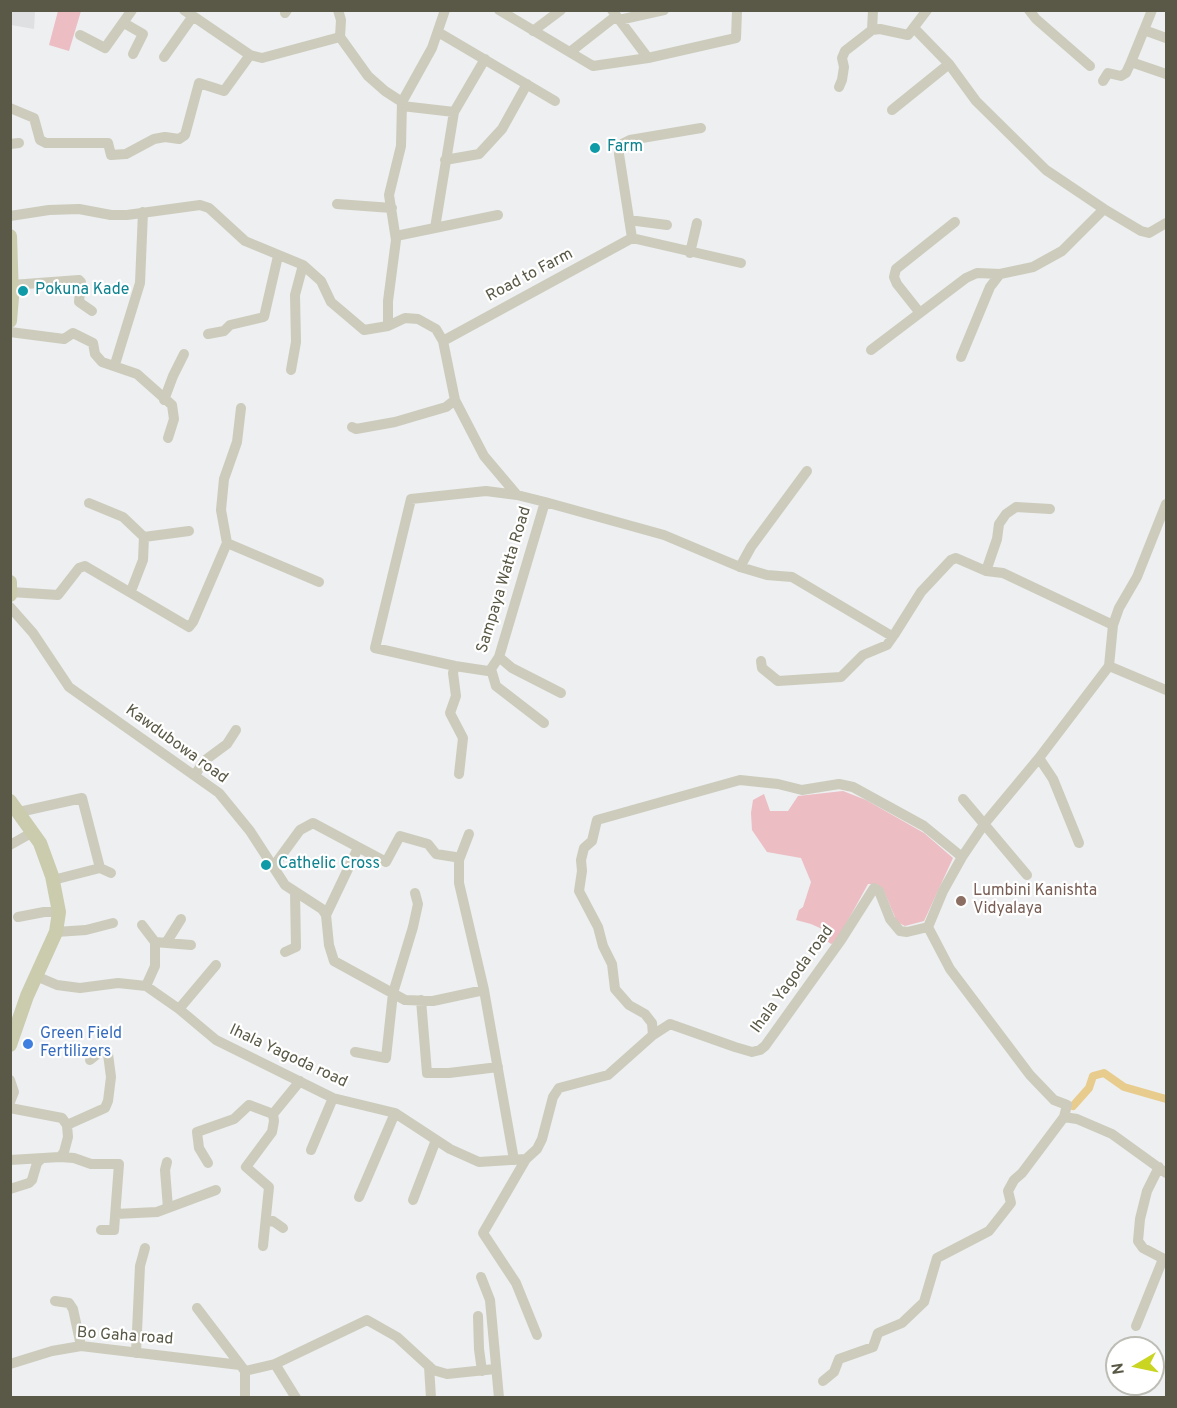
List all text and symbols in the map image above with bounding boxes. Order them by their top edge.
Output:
place label: Farm [607,138,643,158]
marker: Farm [588,141,602,155]
street label: Road to Farm [483,245,577,307]
place label: Pokuna Kade [35,281,129,301]
marker: Pokuna Kade [16,284,30,298]
street label: Sampaya Watta Road [474,504,536,656]
street label: Kawdubowa road [121,701,231,789]
place label: Cathelic Cross [278,855,380,875]
marker: Cathelic Cross [259,858,273,872]
place label: Lumbini Kanishta Vidyalaya [973,882,1097,920]
marker: Lumbini Kanishta Vidyalaya [954,894,968,908]
street label: Ihala Yagoda road [748,923,838,1037]
street label: Ihala Yagoda road [226,1021,350,1093]
place label: Green Field Fertilizers [40,1025,122,1063]
marker: Green Field Fertilizers [21,1037,35,1051]
street label: Bo Gaha road [76,1324,174,1350]
north arrow [1105,1336,1165,1396]
text: N [1108,1361,1130,1376]

